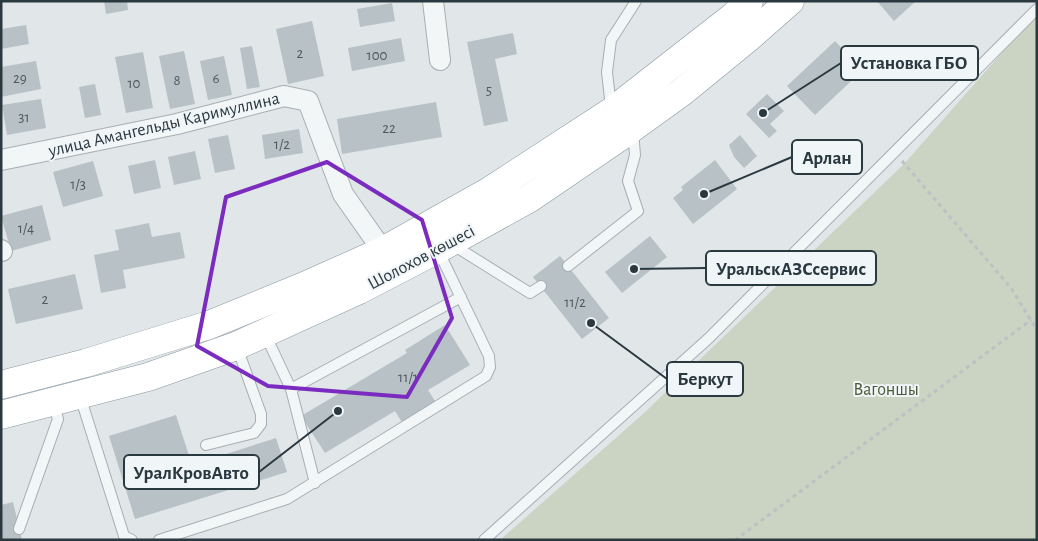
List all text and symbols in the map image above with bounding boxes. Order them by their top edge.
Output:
house number: 2 [297,46,304,61]
callout: Установка ГБО [841,46,978,80]
house number: 100 [366,48,388,63]
text: Установка ГБО [851,54,967,73]
house number: 29 [13,71,27,86]
house number: 6 [212,71,220,86]
house number: 8 [173,73,181,88]
house number: 10 [127,76,141,91]
house number: 5 [486,83,492,98]
street label: улица Амангельды Каримуллина [46,90,282,161]
house number: 31 [18,110,30,125]
house number: 22 [382,121,396,136]
house number: 1/2 [274,137,290,152]
callout: Арлан [792,140,862,174]
text: Арлан [802,149,852,168]
house number: 1/3 [70,177,86,192]
house number: 1/4 [18,221,34,236]
street label: Шолохов көшесі [365,222,478,294]
callout: УральскАЗСсервис [706,251,876,285]
text: УральскАЗСсервис [716,260,866,279]
house number: 2 [42,292,49,307]
house number: 11/2 [564,295,586,310]
callout: Беркут [667,362,743,396]
house number: 11/1 [398,370,418,385]
text: Беркут [677,370,733,389]
park label: Вагоншы [853,381,919,399]
callout: УралКровАвто [124,455,259,489]
text: УралКровАвто [133,464,249,483]

